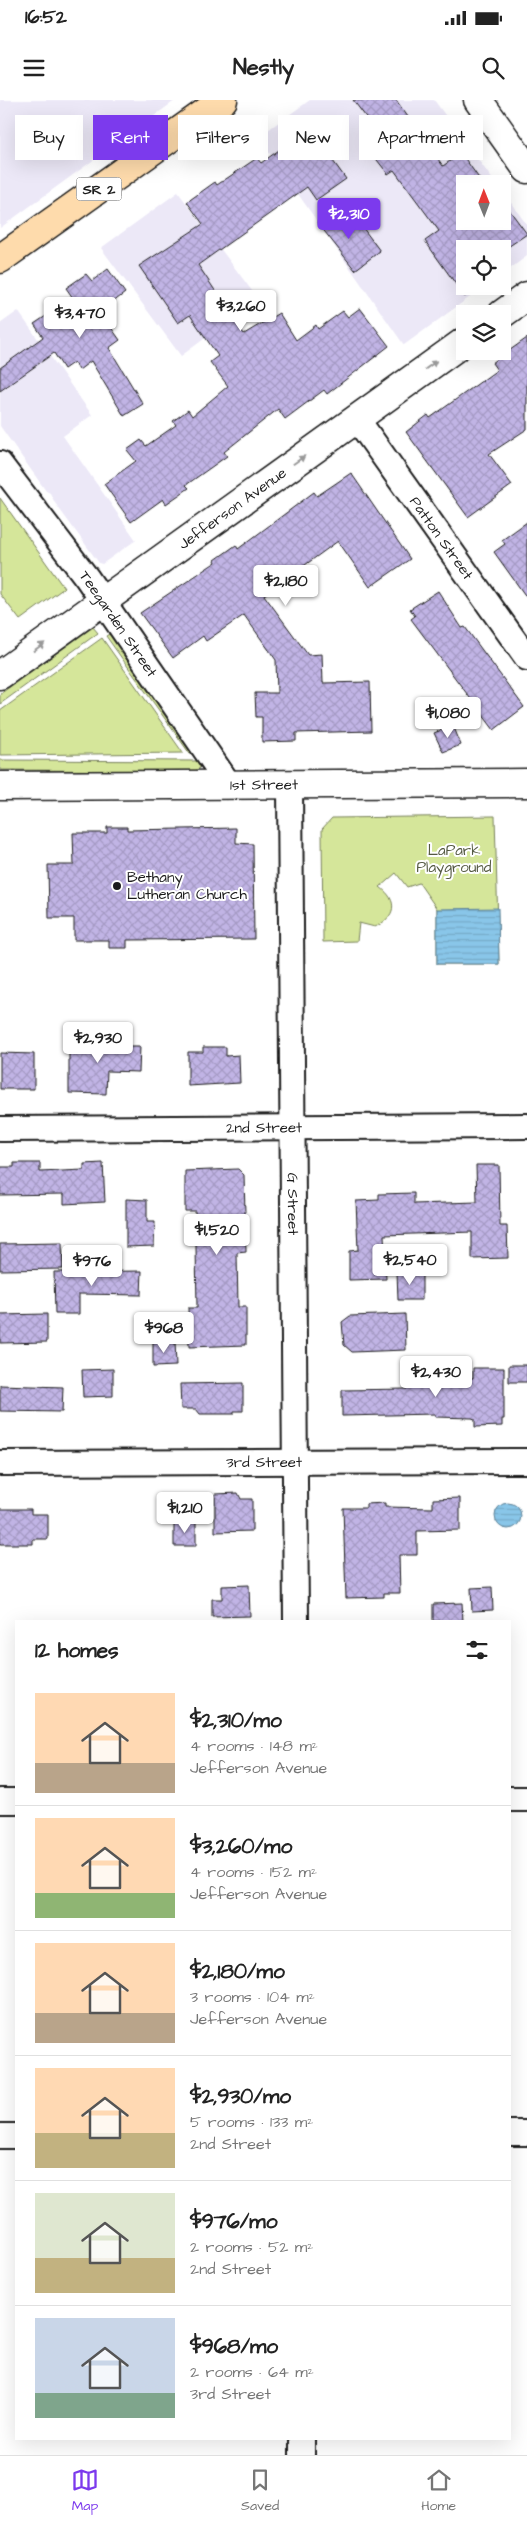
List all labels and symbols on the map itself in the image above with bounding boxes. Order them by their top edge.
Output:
north arrow [456,175,511,230]
road number: SR 2 [76,178,122,200]
pin: $2,310 [308,198,390,240]
pin: $3,260 [200,290,282,332]
pin: $3,470 [39,296,121,339]
one-way arrow [424,360,438,370]
one-way arrow [292,455,306,465]
street label: Jefferson Avenue [174,463,291,555]
street label: Patton Street [404,492,478,584]
pin: $2,180 [245,564,327,607]
street label: Teegarden Street [74,566,162,682]
one-way arrow [33,642,46,652]
pin: $1,080 [407,696,489,739]
street label: 1st Street [230,774,298,796]
park label: LaPark Playground [416,840,492,879]
place label: Bethany Lutheran Church [127,867,247,905]
marker: Bethany Lutheran Church [111,880,123,892]
pin: $2,930 [57,1022,139,1064]
street label: 2nd Street [226,1117,302,1139]
street label: G Street [282,1173,303,1235]
pin: $1,520 [176,1214,258,1256]
pin: $976 [62,1244,122,1287]
pin: $2,540 [369,1244,451,1286]
pin: $968 [134,1312,194,1354]
pin: $2,430 [395,1356,477,1398]
street label: 3rd Street [226,1452,302,1473]
pin: $1,210 [144,1492,226,1534]

